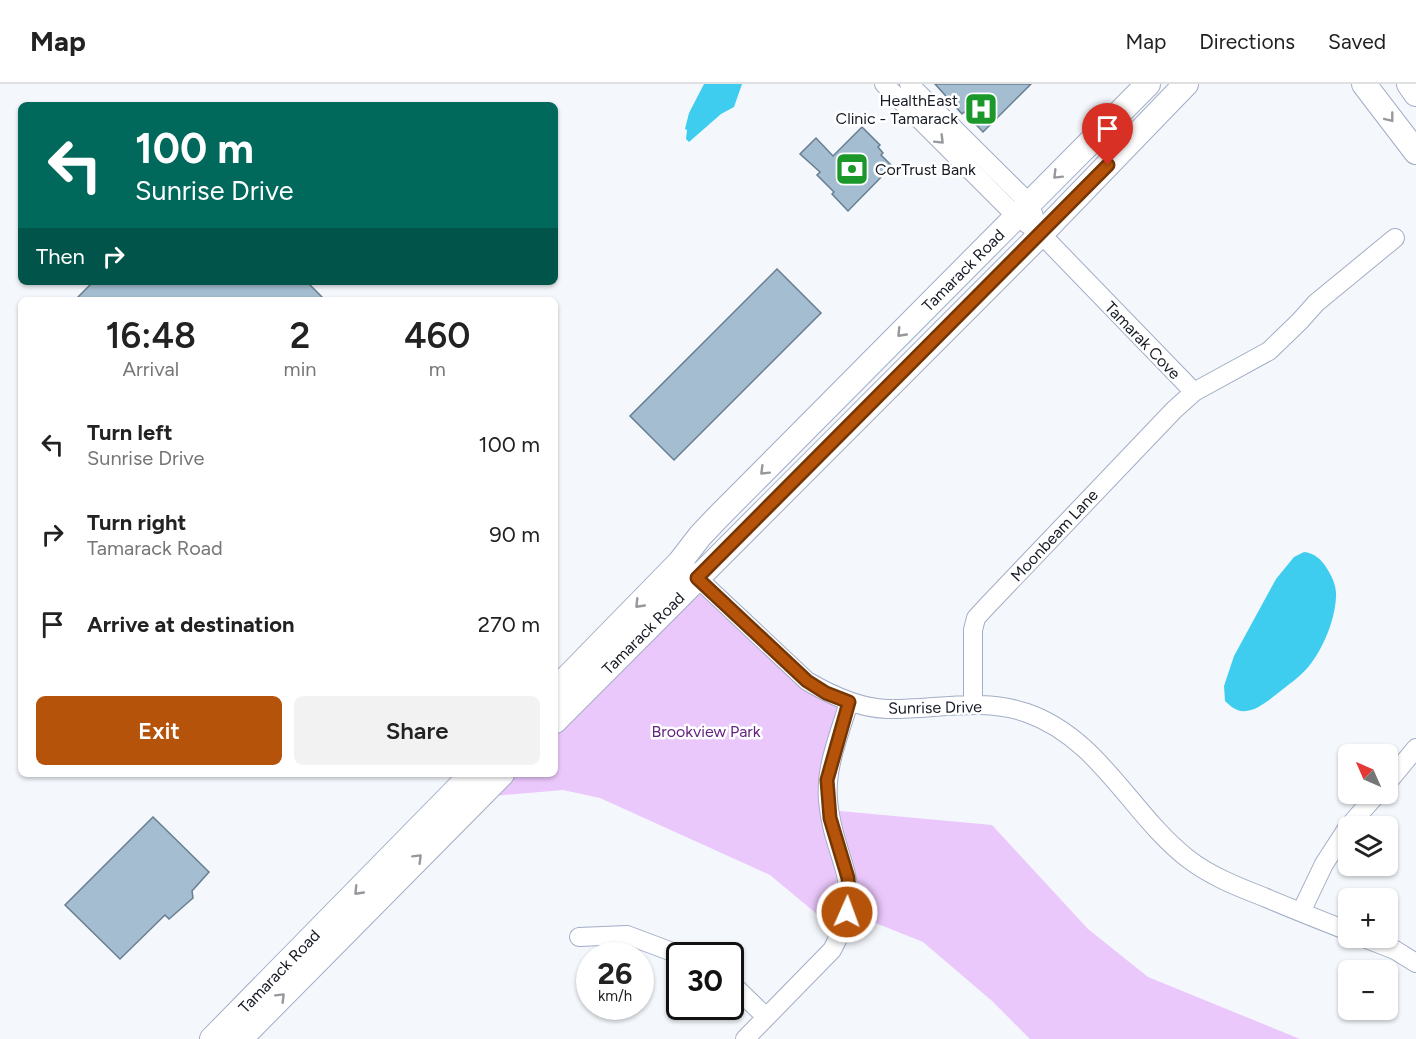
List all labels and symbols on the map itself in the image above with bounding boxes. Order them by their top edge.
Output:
place label: HealthEast Clinic - Tamarack [836,91,958,128]
hospital icon: HealthEast Clinic - Tamarack [963,91,999,127]
pin [1082,103,1133,165]
one-way arrow [1382,111,1393,122]
one-way arrow [933,134,944,144]
bank icon: CorTrust Bank [834,151,870,187]
place label: CorTrust Bank [875,160,976,179]
one-way arrow [1054,167,1065,178]
street label: Tamarack Road [918,225,1008,315]
street label: Tamarak Cove [1101,298,1185,383]
one-way arrow [897,326,908,336]
one-way arrow [761,463,772,474]
street label: Moonbeam Lane [1007,485,1102,585]
street label: Tamarack Road [598,588,688,678]
one-way arrow [635,597,646,607]
street label: Sunrise Drive [888,697,982,718]
park label: Brookview Park [652,722,761,741]
north arrow [1338,744,1398,804]
one-way arrow [410,855,421,866]
position arrow [815,880,879,944]
one-way arrow [354,883,365,894]
street label: Tamarack Road [235,926,324,1017]
speed limit sign: 30 [666,942,744,1020]
one-way arrow [274,994,285,1004]

